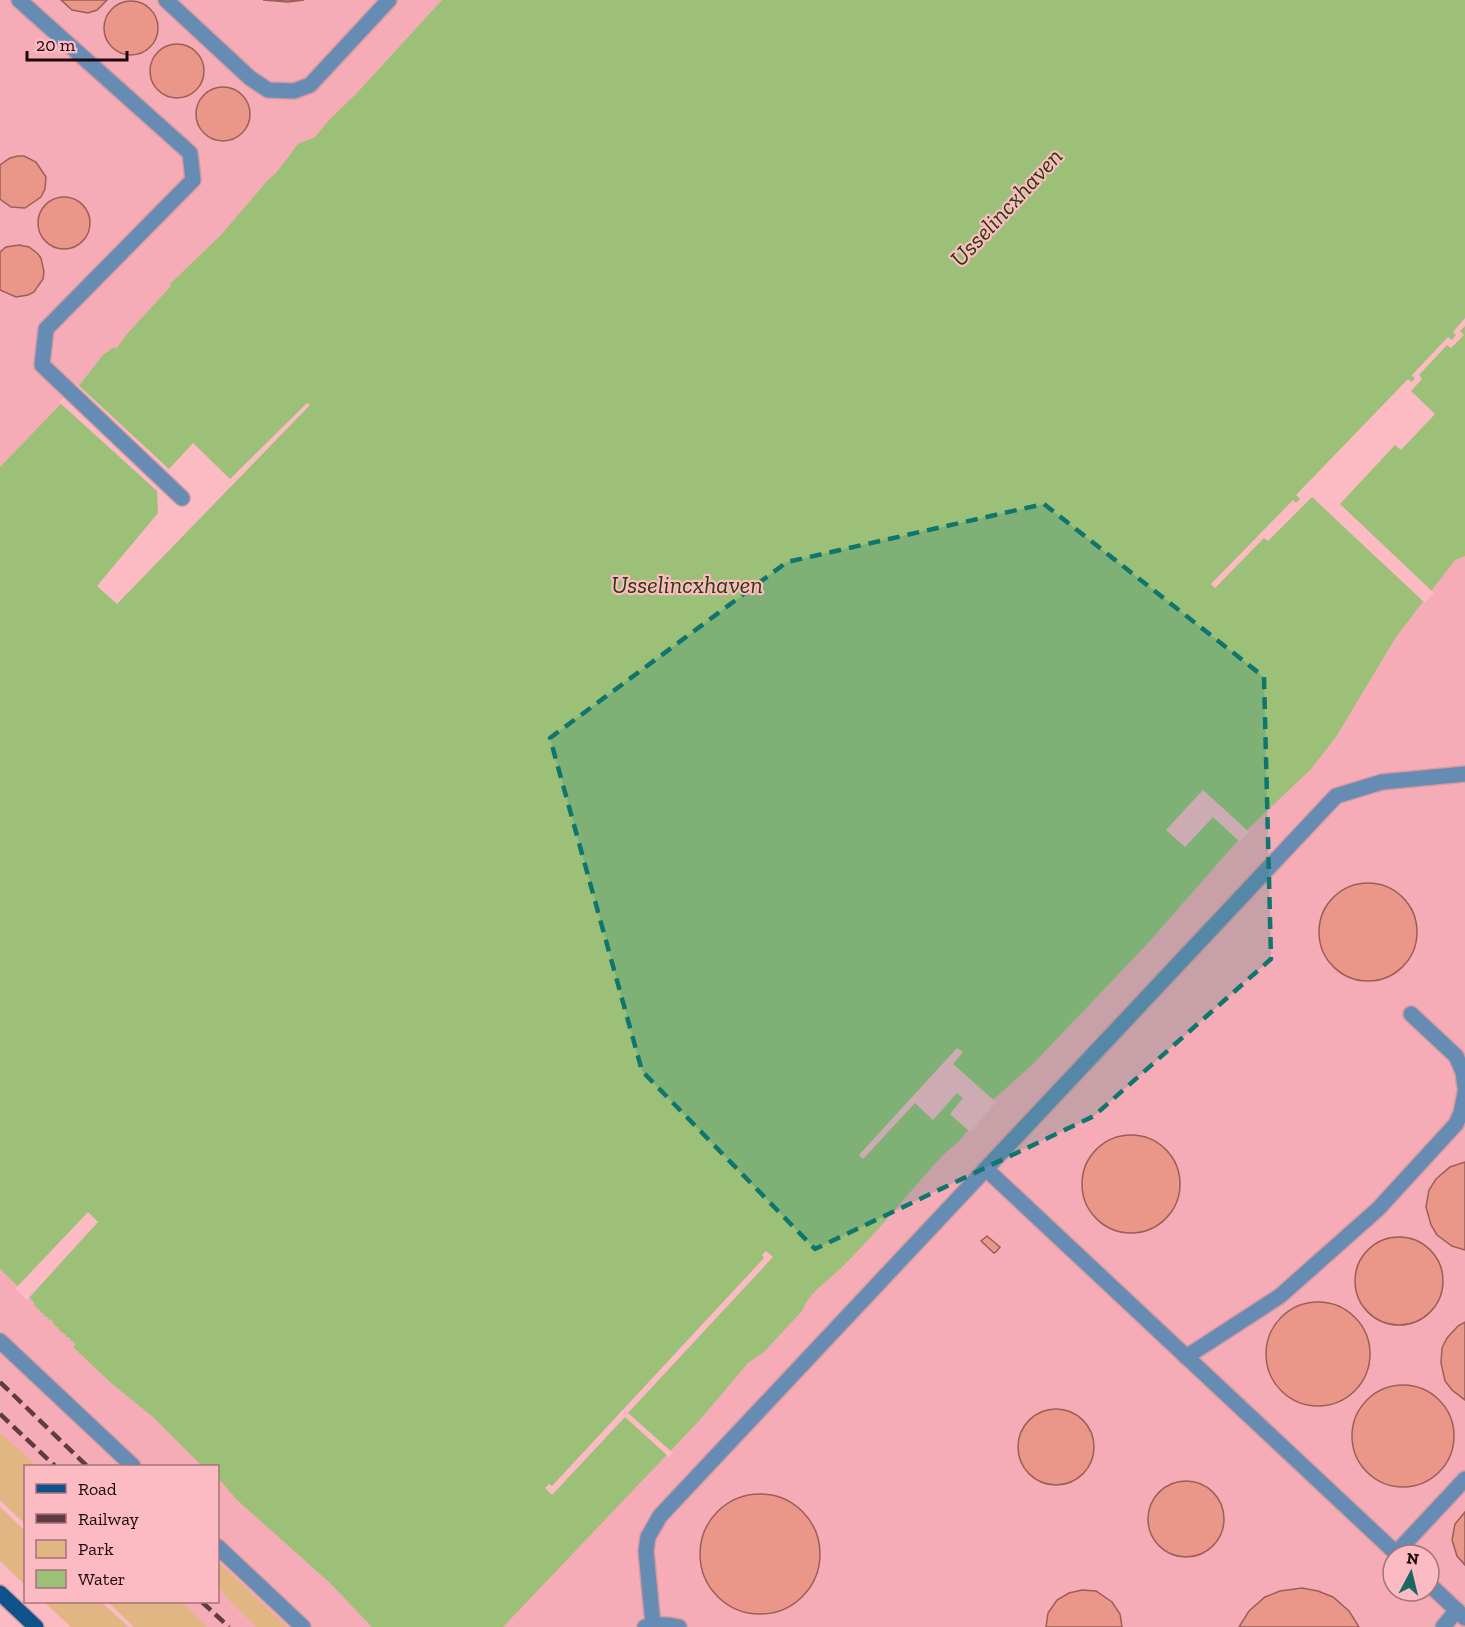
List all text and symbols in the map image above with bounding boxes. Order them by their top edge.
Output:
scale bar [27,24,128,62]
text: 20 m [36,34,76,56]
water label: Usselincxhaven [944,142,1068,272]
water label: Usselincxhaven [611,570,763,599]
legend [24,1465,219,1603]
text: Road [78,1478,117,1500]
text: Railway [78,1508,140,1530]
text: Park [78,1538,114,1560]
north arrow [1381,1543,1441,1603]
text: N [1406,1548,1420,1569]
text: Water [78,1568,125,1590]

